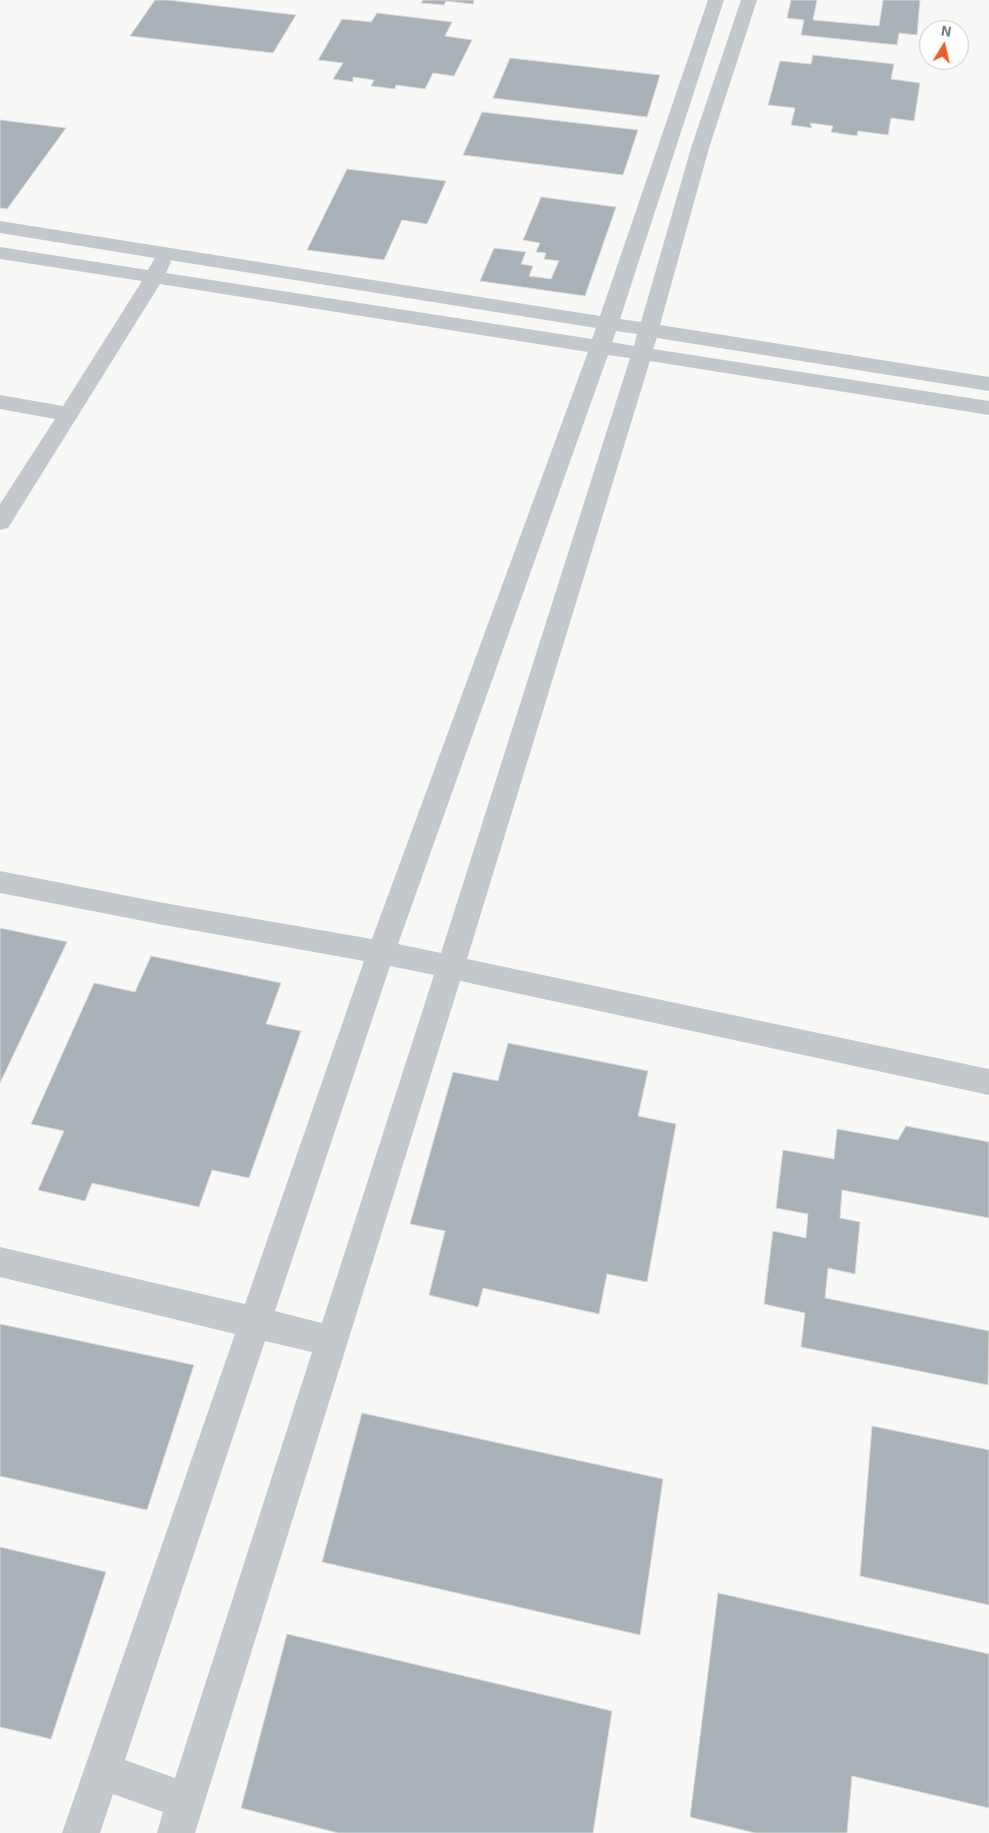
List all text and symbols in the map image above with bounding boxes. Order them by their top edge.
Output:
north arrow [919,20,969,70]
text: N [940,21,953,40]

